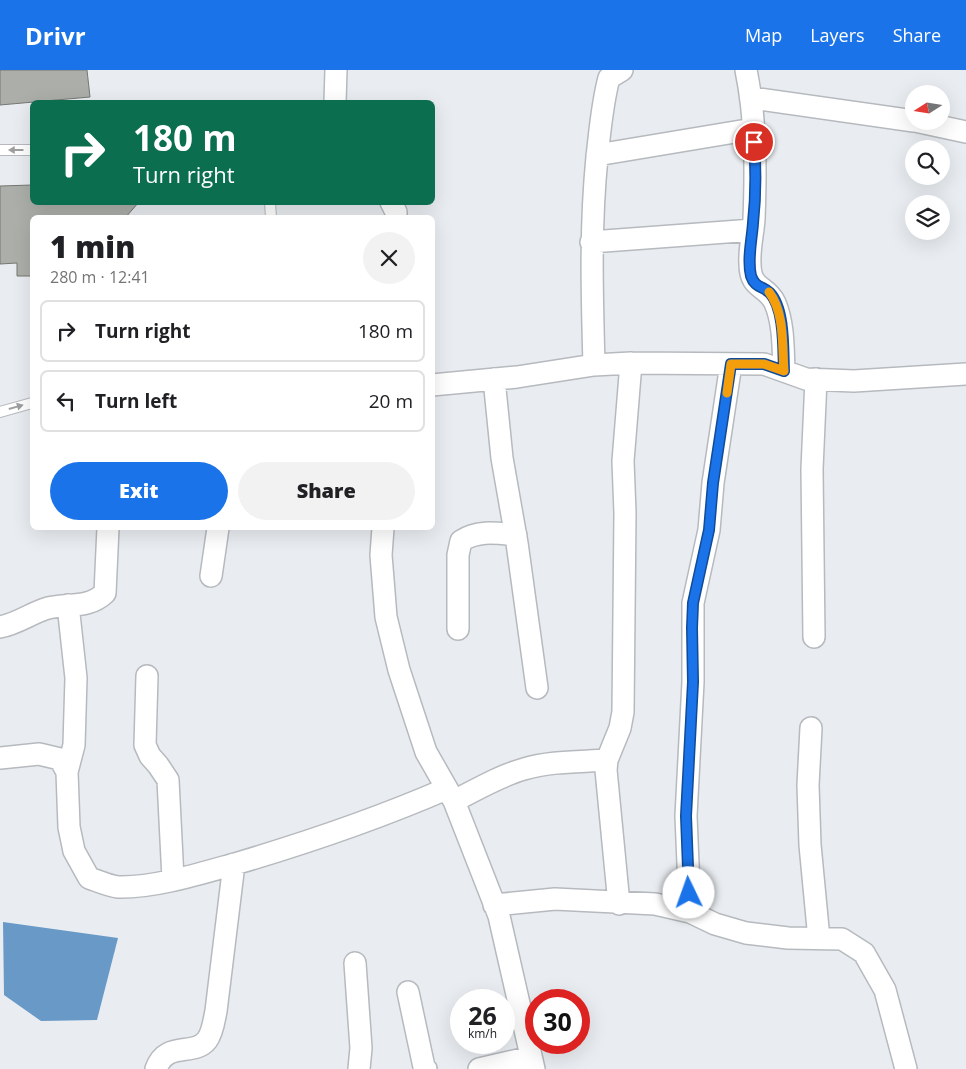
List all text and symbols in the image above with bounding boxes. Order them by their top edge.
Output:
text: Drivr [25,19,86,52]
text: Map [745,23,782,47]
text: Layers [810,23,865,47]
text: Share [893,23,941,47]
north arrow [905,85,950,130]
map controls [905,85,950,240]
text: 180 m [133,114,237,161]
icon: right [50,120,115,185]
pin [733,121,775,163]
icon: arrive [740,128,768,156]
button: search [905,140,950,185]
one-way arrow [8,146,24,154]
text: Turn right [133,159,235,189]
button: layers [905,195,950,240]
text: 1 min [50,226,135,267]
button: close [363,232,415,284]
text: 280 m · 12:41 [50,266,150,288]
icon: right [52,317,80,345]
text: Turn right [95,318,190,344]
text: 180 m [358,318,413,344]
icon: left [52,387,80,415]
text: Turn left [95,388,177,414]
text: 20 m [369,388,413,414]
one-way arrow [9,403,24,411]
button: Exit [50,462,228,520]
button: Share [238,462,415,520]
position arrow [662,866,714,918]
speed limit sign: 30 [525,989,590,1054]
text: 26 [468,998,497,1032]
text: km/h [468,1025,497,1042]

